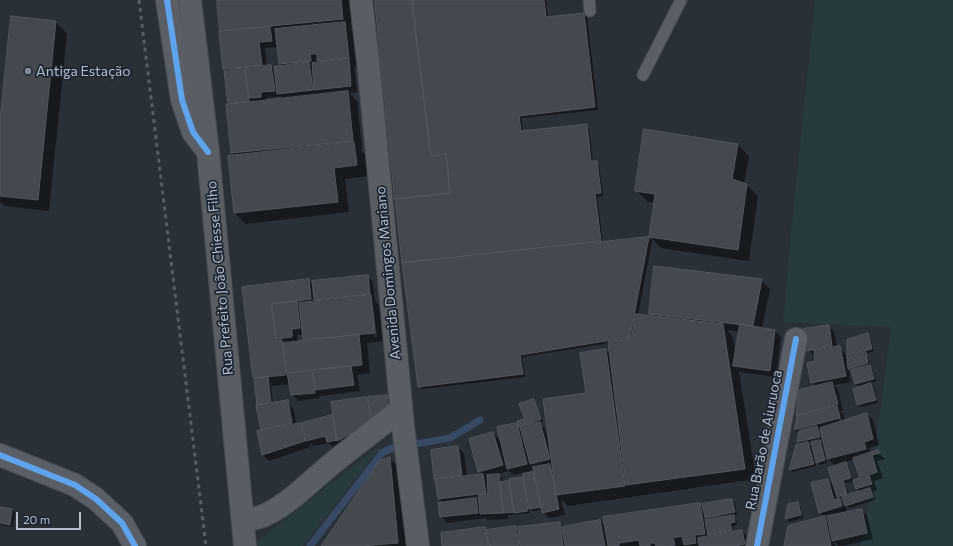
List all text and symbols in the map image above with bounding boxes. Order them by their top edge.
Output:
place label: Antiga Estação [36,63,131,79]
marker: Antiga Estação [23,66,33,76]
street label: Rua Prefeito João Chiesse Filho [203,180,237,376]
street label: Avenida Domingos Mariano [372,186,404,360]
street label: Rua Barão de Aiuruoca [742,368,786,512]
scale bar [18,504,83,530]
text: 20 m [23,512,50,526]

